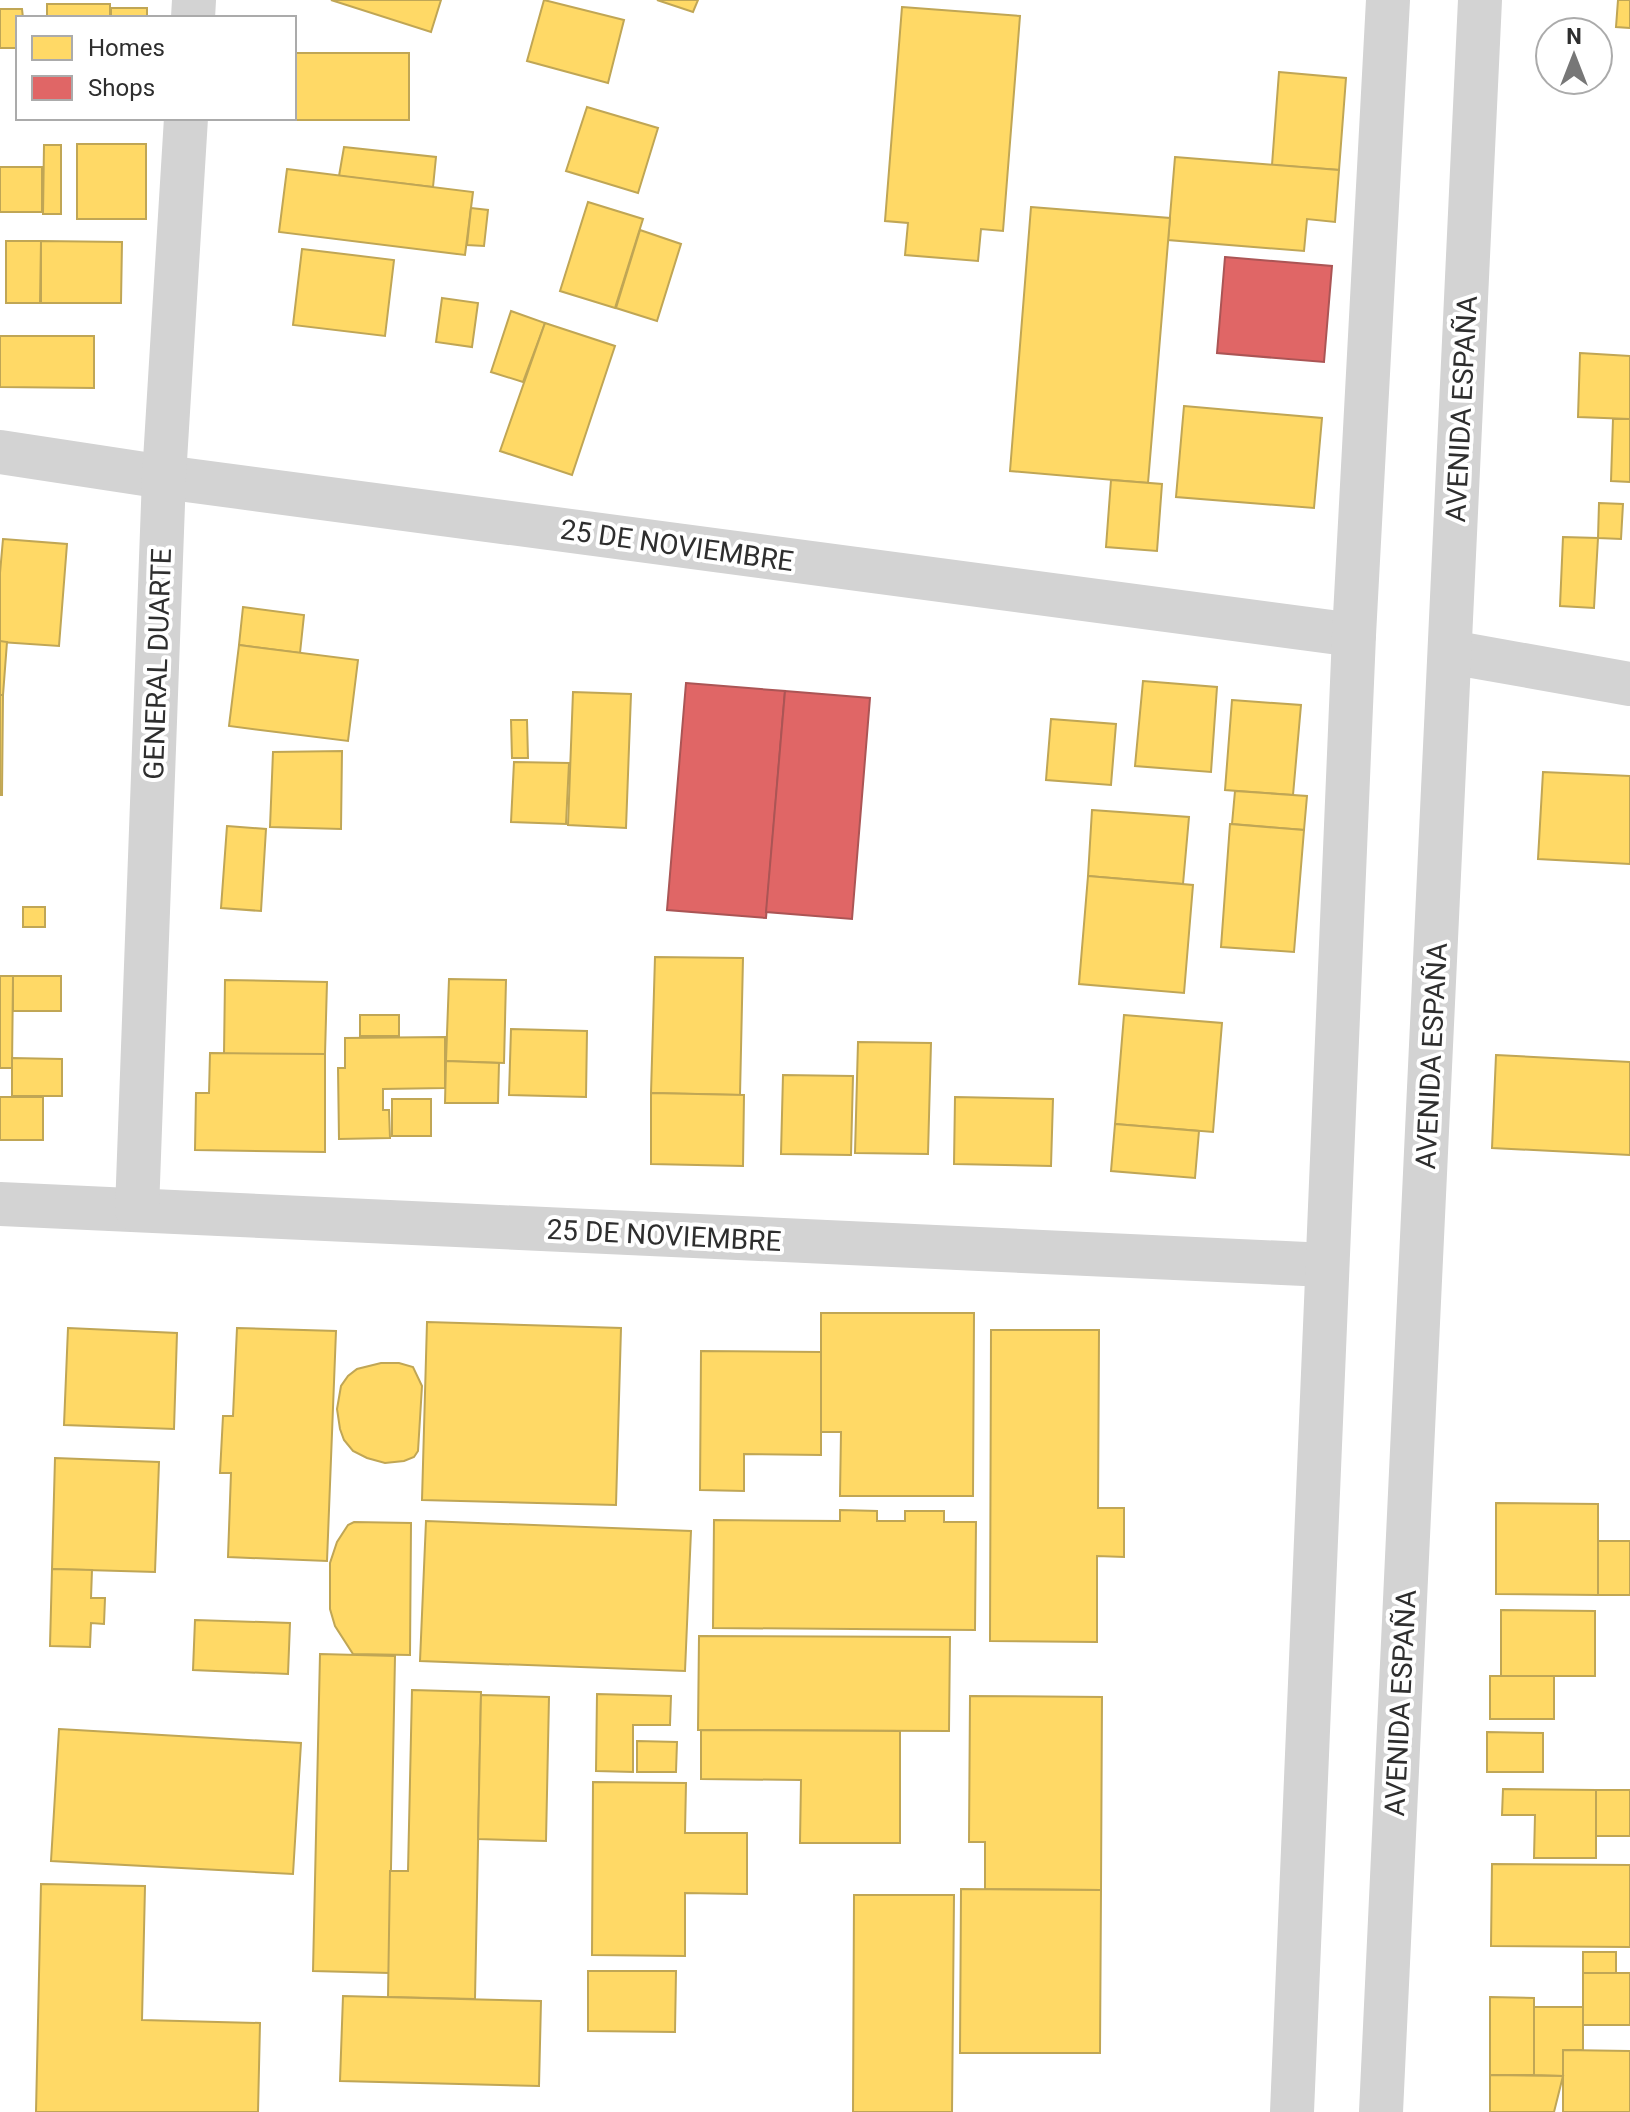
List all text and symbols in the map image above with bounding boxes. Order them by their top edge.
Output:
legend [16,16,296,120]
north arrow [1534,16,1614,96]
text: N [1566,24,1582,49]
text: Homes [88,34,165,62]
text: Shops [88,74,155,102]
street label: AVENIDA ESPAÑA [1439,295,1484,523]
street label: 25 DE NOVIEMBRE [558,513,796,578]
street label: GENERAL DUARTE [137,548,178,780]
street label: AVENIDA ESPAÑA [1409,942,1454,1170]
street label: 25 DE NOVIEMBRE [546,1213,782,1258]
street label: AVENIDA ESPAÑA [1378,1589,1423,1817]

